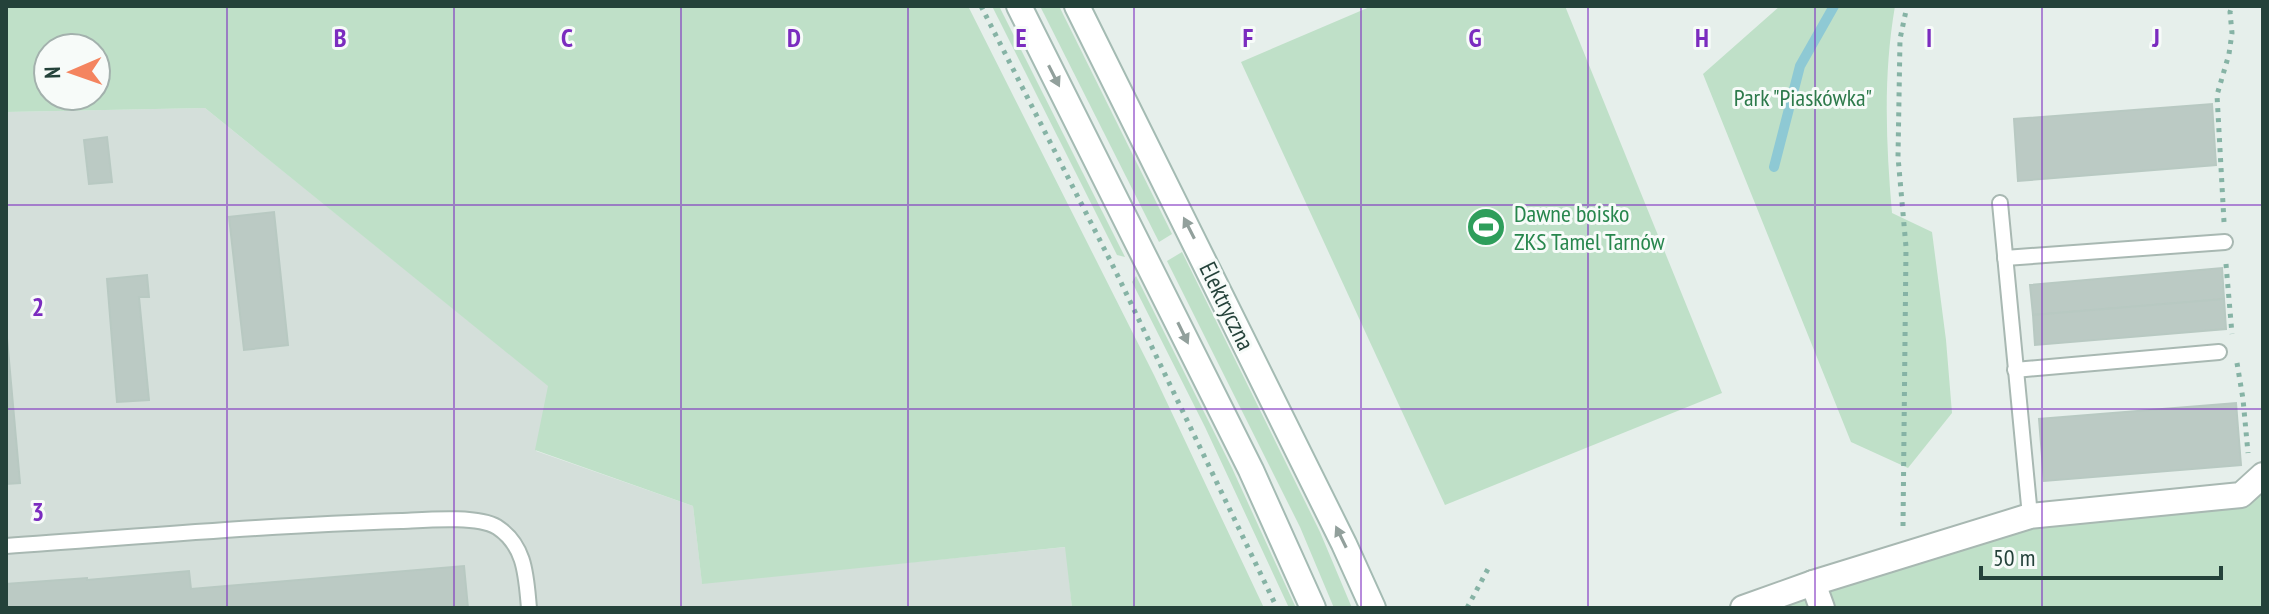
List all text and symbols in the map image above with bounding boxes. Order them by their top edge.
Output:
text: B [334,21,347,54]
text: C [561,21,573,54]
text: D [787,21,801,54]
text: E [1015,21,1027,54]
text: F [1243,21,1254,54]
text: G [1468,21,1482,54]
text: H [1695,21,1709,54]
text: I [1926,21,1932,54]
text: J [2151,21,2160,54]
north arrow [32,32,112,112]
one-way arrow [1047,64,1061,87]
text: N [38,66,66,79]
park label: Park "Piaskówka" [1734,82,1872,113]
place label: Dawne boisko ZKS Tamel Tarnów [1514,198,1666,257]
sports icon: Dawne boisko ZKS Tamel Tarnów [1465,206,1507,248]
one-way arrow [1182,217,1195,240]
street label: Elektryczna [1192,257,1262,355]
text: 2 [32,290,44,323]
one-way arrow [1176,321,1190,345]
text: 3 [32,495,44,528]
one-way arrow [1334,525,1348,548]
scale bar [1981,530,2221,580]
text: 50 m [1993,542,2035,573]

